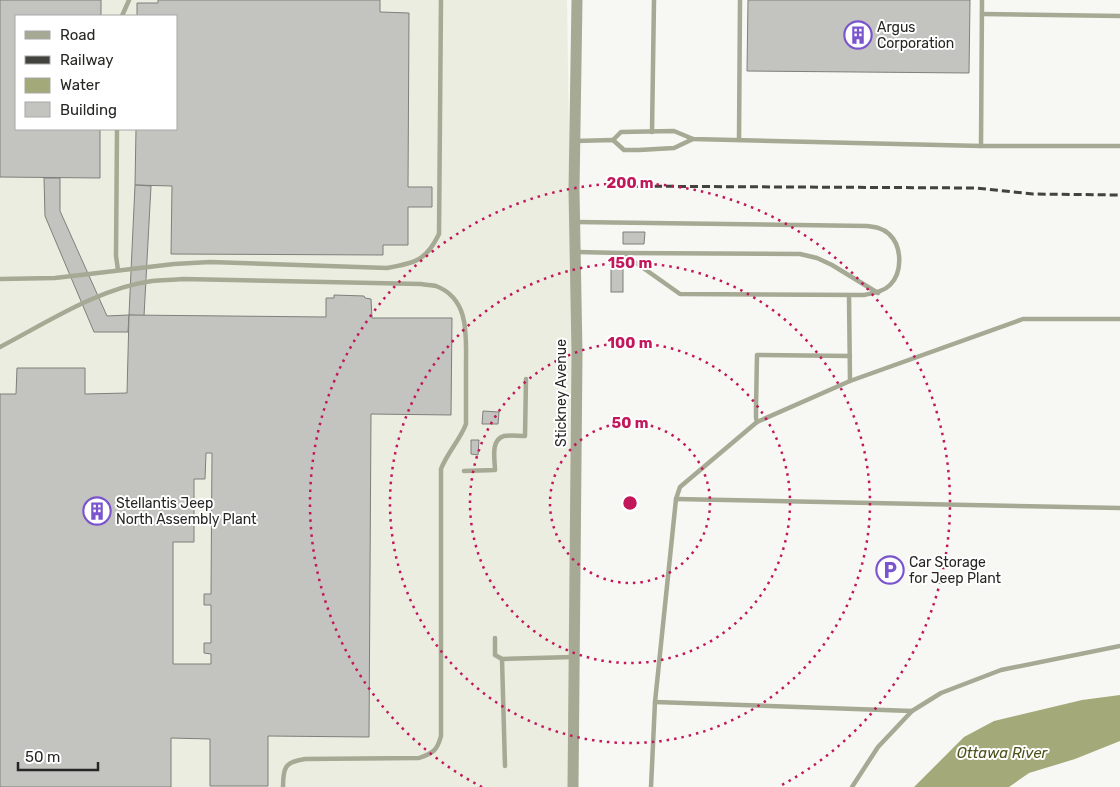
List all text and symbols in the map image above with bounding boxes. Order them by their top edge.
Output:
legend [15,15,178,130]
place label: Argus Corporation [877,19,954,52]
building icon: Argus Corporation [843,20,873,50]
text: Road [60,26,96,44]
text: Railway [60,51,114,69]
text: Water [60,76,100,94]
text: Building [60,101,117,119]
text: 200 m [606,174,654,192]
text: 150 m [608,254,652,272]
text: 100 m [608,334,652,352]
street label: Stickney Avenue [553,339,570,447]
text: 50 m [612,414,648,432]
centre of rings [621,494,639,512]
place label: Stellantis Jeep North Assembly Plant [116,495,257,528]
building icon: Stellantis Jeep North Assembly Plant [82,496,112,526]
place label: Car Storage for Jeep Plant [909,554,1002,587]
parking icon: Car Storage for Jeep Plant [875,555,905,585]
scale bar [18,740,98,772]
water label: Ottawa River [957,744,1049,762]
text: 50 m [25,748,60,766]

